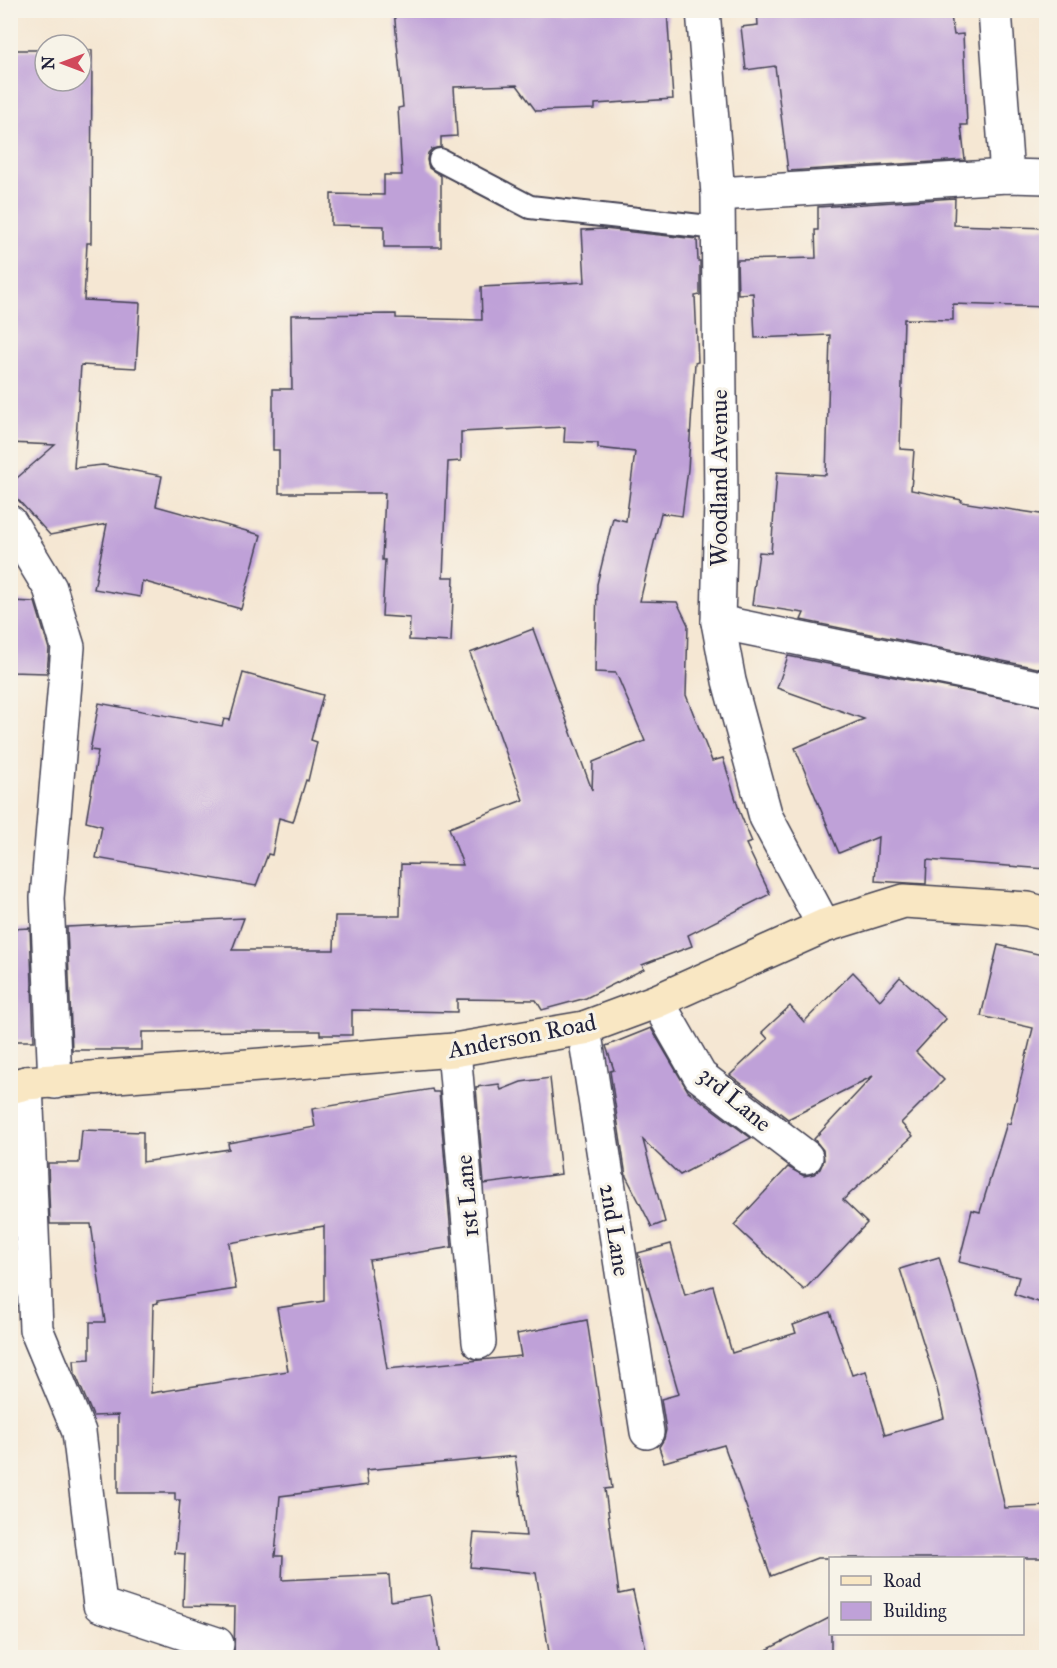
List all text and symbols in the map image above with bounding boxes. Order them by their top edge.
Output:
north arrow [33,33,93,93]
text: N [39,56,58,70]
street label: Woodland Avenue [704,389,734,567]
street label: Anderson Road [444,1007,599,1065]
street label: 3rd Lane [692,1060,778,1138]
street label: 1st Lane [448,1153,486,1239]
street label: 2nd Lane [593,1182,637,1278]
legend [829,1557,1024,1635]
text: Road [883,1570,921,1592]
text: Building [883,1600,947,1623]

